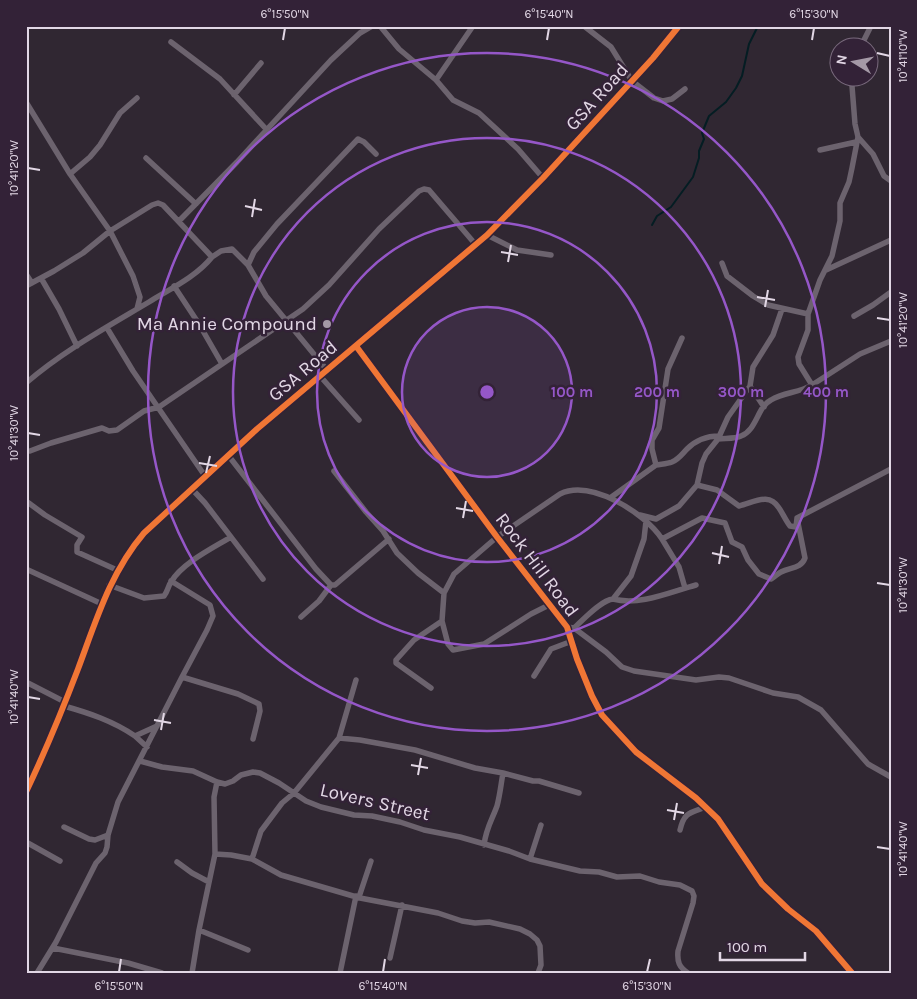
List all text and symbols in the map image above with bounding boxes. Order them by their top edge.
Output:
text: 6°15'50"N [260,7,310,21]
text: 6°15'40"N [524,7,574,21]
text: 6°15'30"N [789,7,839,21]
text: 10°41'10"W [896,29,910,82]
north arrow [830,38,880,88]
text: N [832,53,851,66]
street label: GSA Road [561,59,633,135]
text: 10°41'20"W [7,140,21,196]
text: 10°41'20"W [896,292,910,348]
place label: Ma Annie Compound [137,313,317,335]
marker: Ma Annie Compound [321,318,333,330]
street label: GSA Road [264,336,342,406]
centre of rings [478,383,496,401]
text: 100 m [551,383,593,401]
text: 200 m [634,383,680,401]
text: 300 m [718,383,764,401]
text: 400 m [803,383,849,401]
text: 10°41'30"W [7,405,21,461]
street label: Rock Hill Road [491,509,583,621]
text: 10°41'30"W [896,557,910,613]
text: 10°41'40"W [7,669,21,725]
street label: Lovers Street [318,779,432,825]
text: 10°41'40"W [896,821,910,877]
scale bar [720,929,804,961]
text: 100 m [727,938,767,956]
text: 6°15'50"N [94,979,144,993]
text: 6°15'40"N [358,979,408,993]
text: 6°15'30"N [622,979,672,993]

